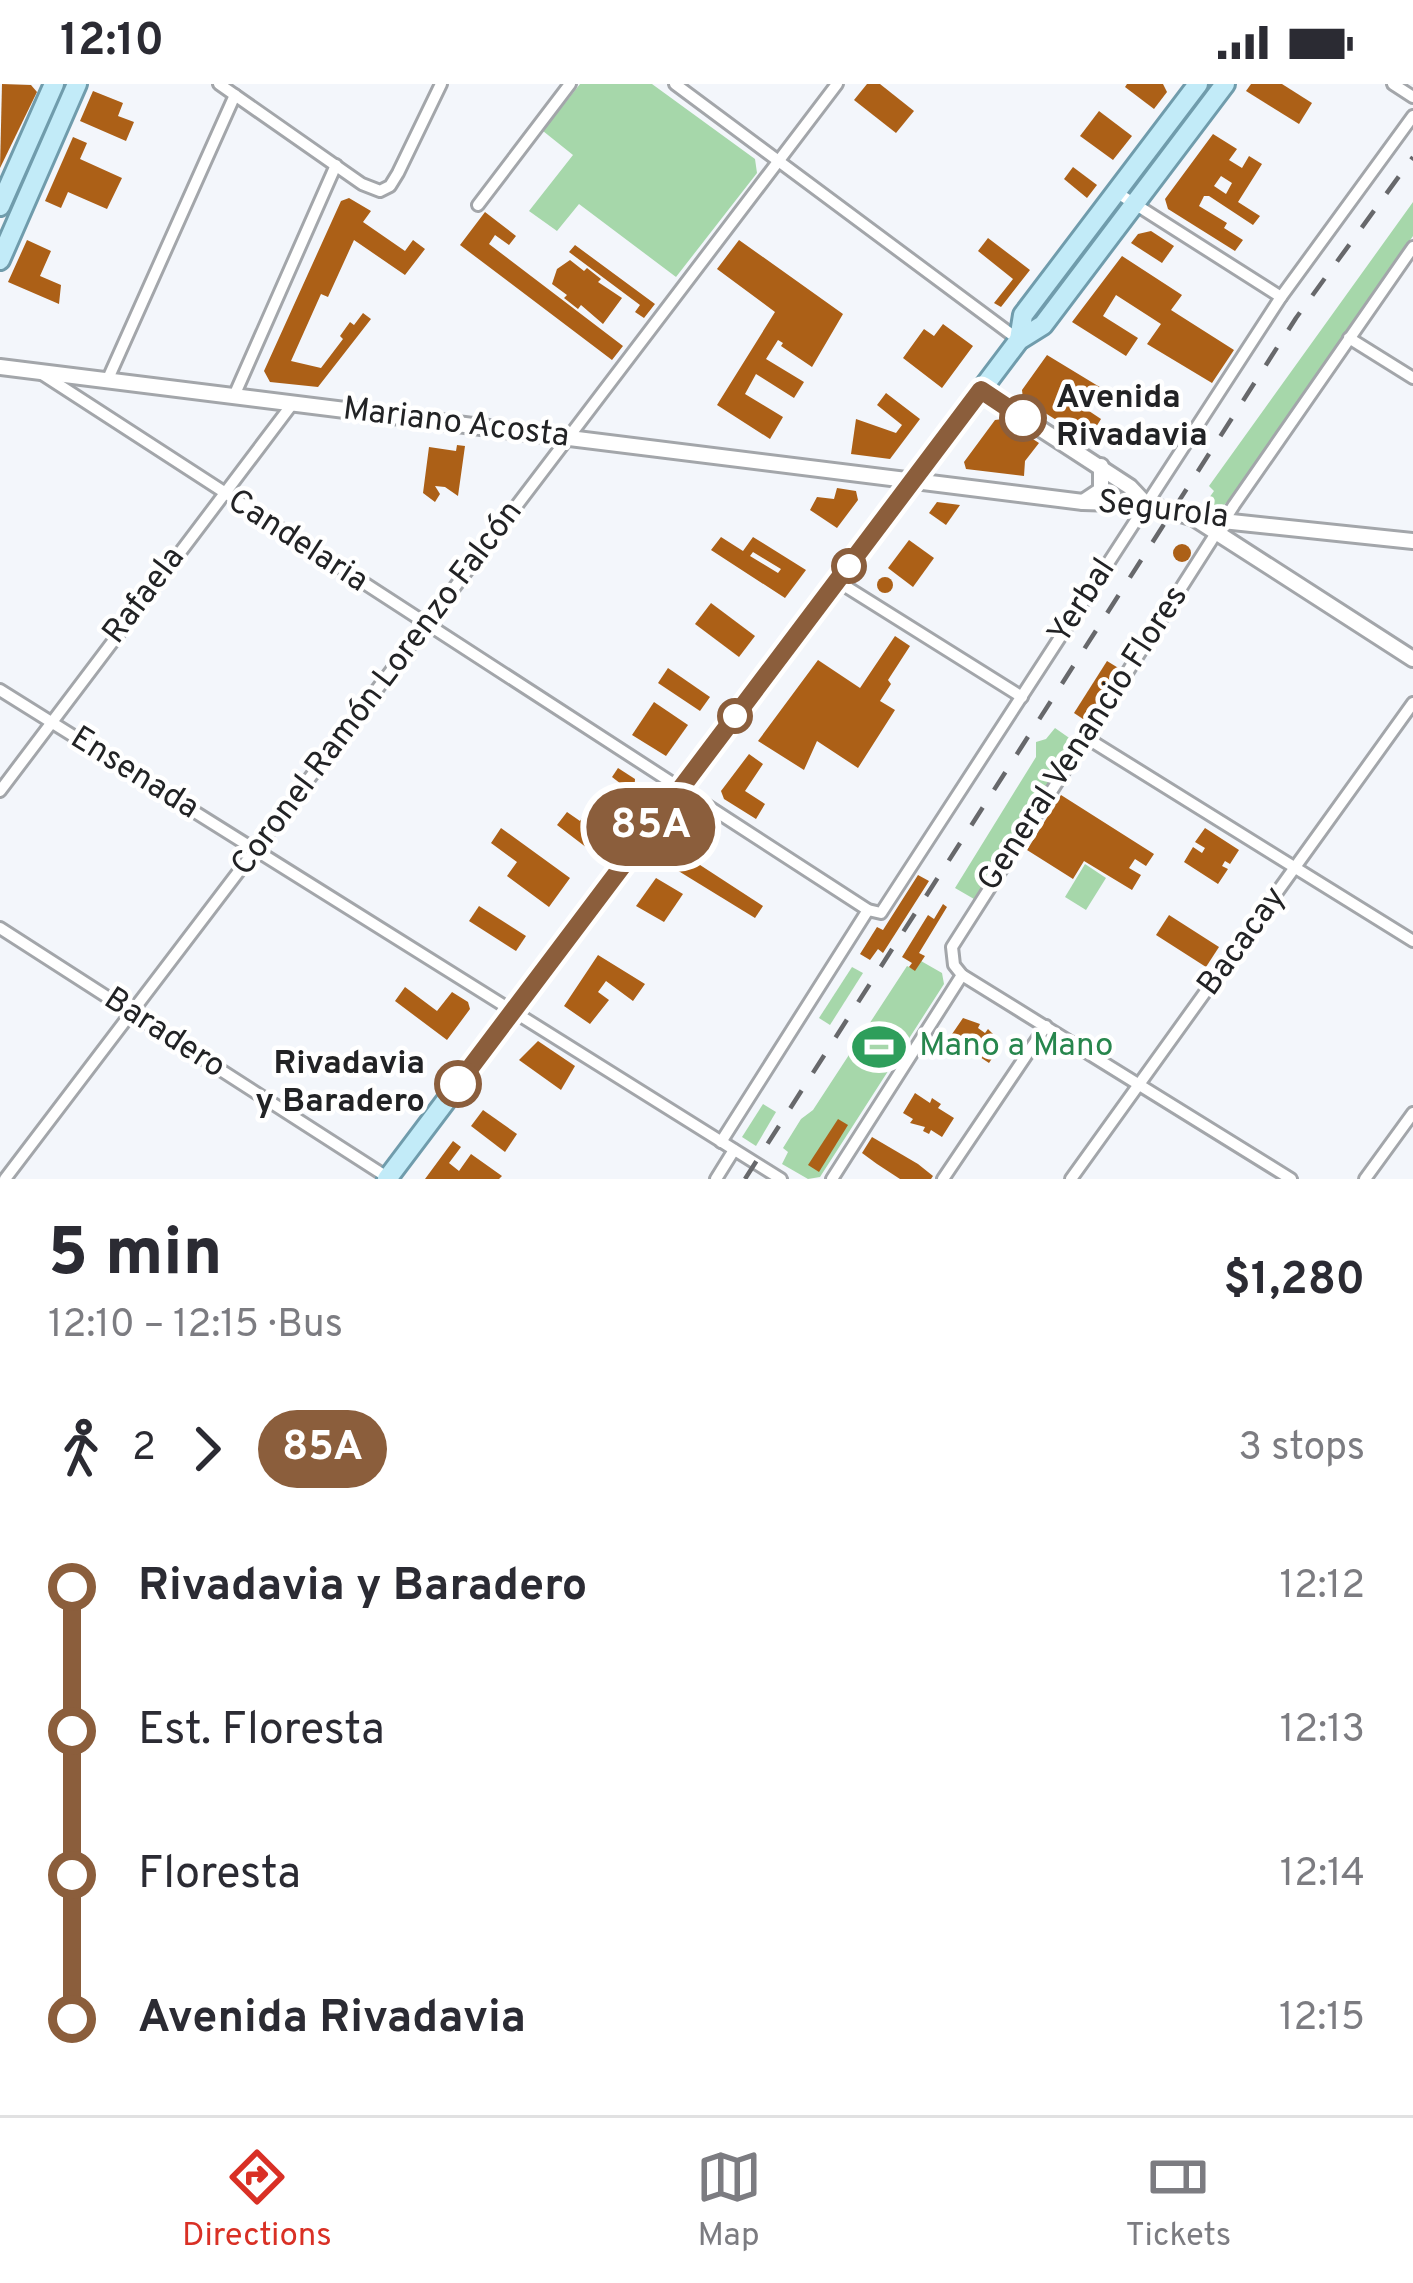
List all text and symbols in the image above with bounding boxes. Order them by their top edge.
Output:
text: 12:10 [60,14,164,71]
place label: Avenida Rivadavia [1056,378,1208,458]
street label: Mariano Acosta [340,389,572,459]
marker: Avenida Rivadavia [1001,396,1045,440]
street label: Candelaria [219,481,375,603]
street label: Segurola [1095,482,1231,540]
street label: Coronel Ramón Lorenzo Falcón [223,493,533,885]
street label: Rafaela [95,539,195,653]
unlabelled marker [833,550,865,582]
street label: Yerbal [1040,551,1126,653]
street label: General Venancio Flores [969,578,1199,900]
unlabelled marker [719,700,751,732]
street label: Ensenada [62,718,206,830]
line badge: 85A [582,788,720,866]
text: 85A [610,800,692,853]
street label: Bacacay [1189,879,1297,1005]
street label: Baradero [95,979,233,1089]
sports icon: Mano a Mano [850,1018,908,1076]
place label: Mano a Mano [919,1026,1114,1068]
place label: Rivadavia y Baradero [255,1044,425,1124]
marker: Rivadavia y Baradero [436,1062,480,1106]
text: 5 min [48,1215,222,1298]
text: $1,280 [1223,1253,1365,1310]
text: 12:10 – 12:15 · Bus [48,1302,343,1351]
icon: walk [48,1416,114,1482]
icon: forward [174,1416,240,1482]
text: 85A [282,1422,363,1475]
text: 2 [132,1425,156,1474]
text: 3 stops [1239,1425,1365,1474]
text: Rivadavia y Baradero [138,1559,587,1616]
text: 12:12 [1279,1563,1365,1612]
text: Est. Floresta [138,1703,385,1760]
text: 12:13 [1280,1707,1365,1756]
text: Floresta [138,1847,301,1904]
text: 12:14 [1280,1851,1365,1900]
text: Avenida Rivadavia [138,1991,526,2048]
text: 12:15 [1279,1995,1365,2044]
tab: Directions [182,2144,332,2258]
tab: Map [696,2144,762,2258]
tab: Tickets [1125,2144,1231,2258]

